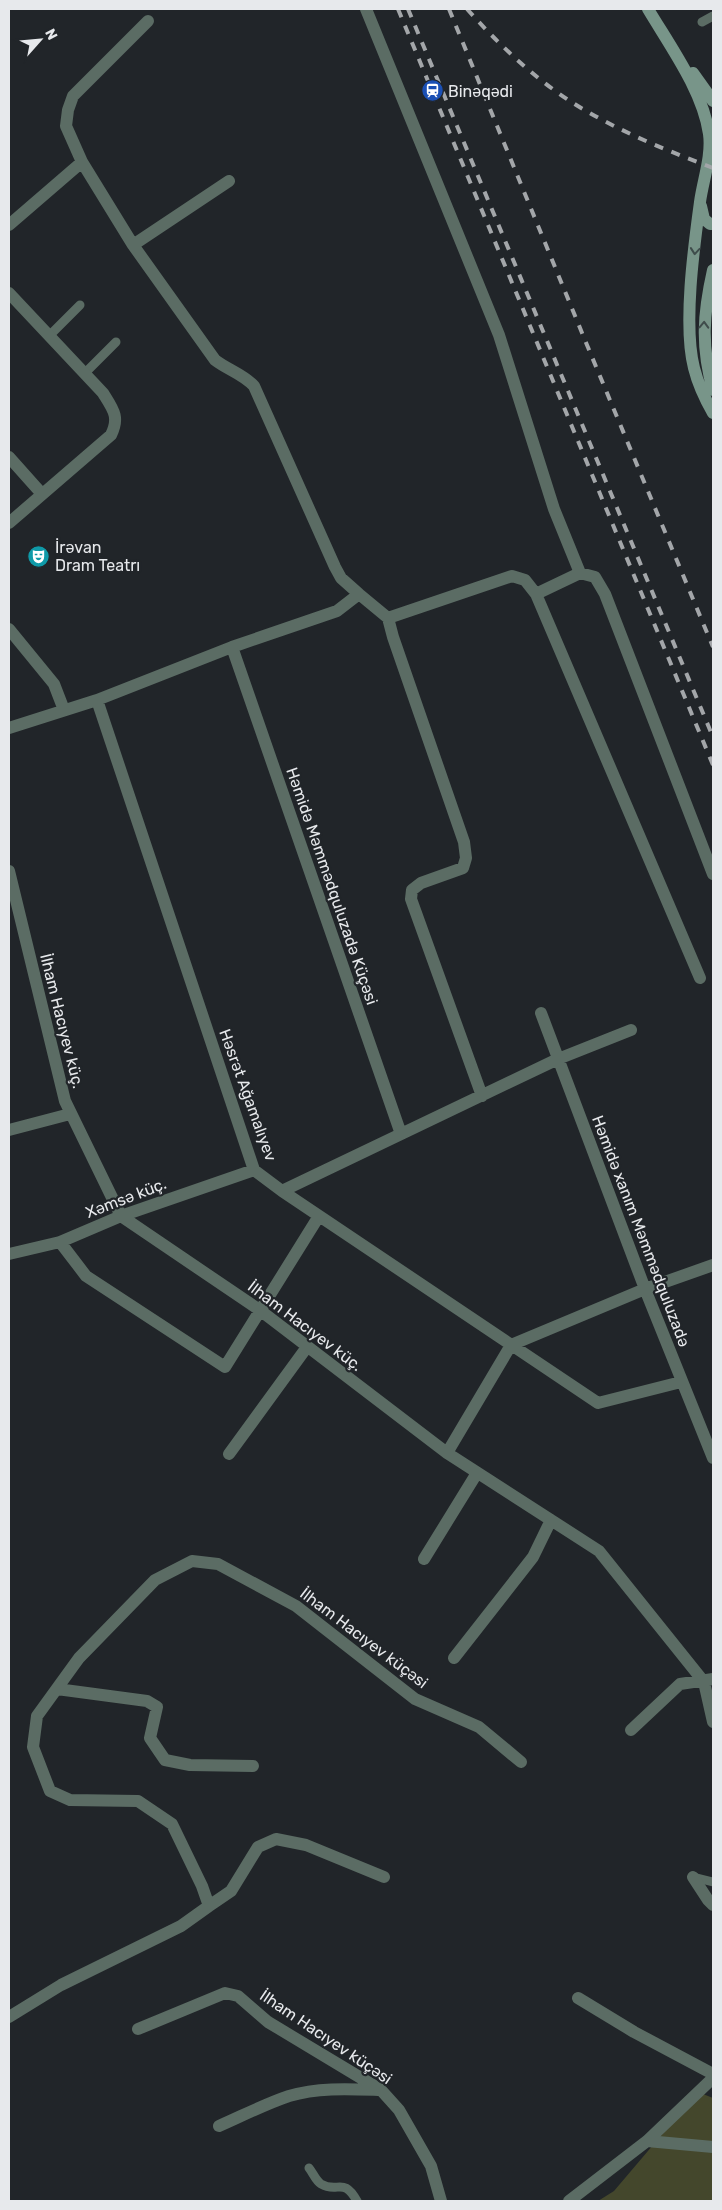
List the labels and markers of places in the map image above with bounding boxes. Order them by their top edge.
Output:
station icon: Binəqədi [420,79,444,103]
place label: Binəqədi [448,82,513,101]
place label: İrəvan Dram Teatrı [55,538,140,575]
theatre icon: İrəvan Dram Teatrı [27,544,51,568]

